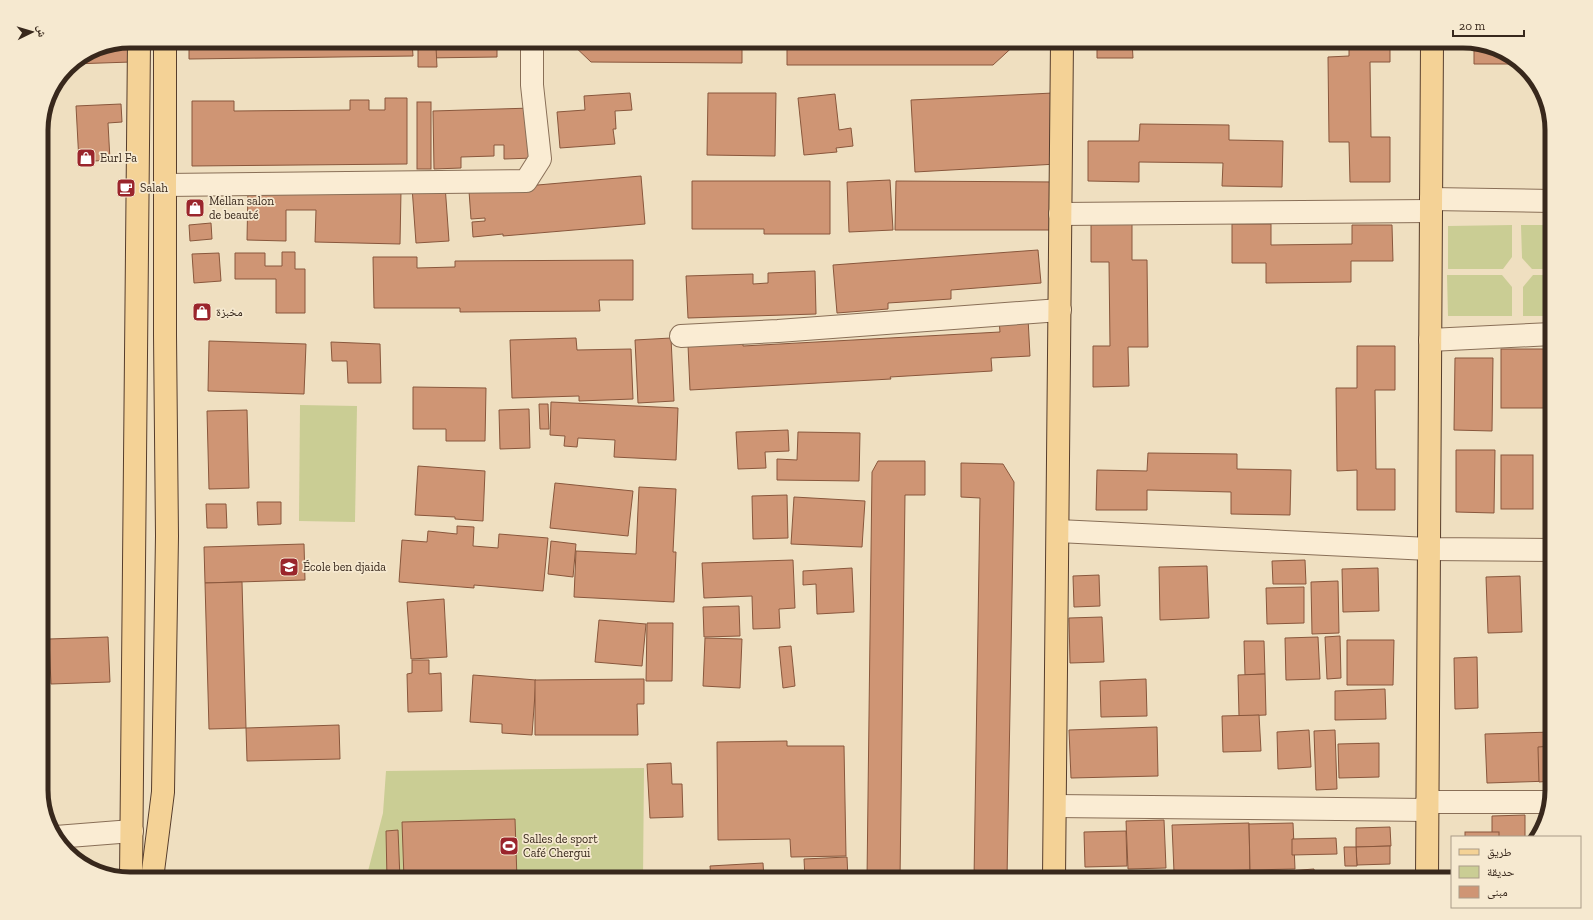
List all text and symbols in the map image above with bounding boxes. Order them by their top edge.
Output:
north arrow [12,12,52,52]
scale bar [1453,12,1524,38]
text: 20 m [1459,19,1486,33]
text: ش [33,25,48,38]
shop icon: Eurl Fa [75,147,97,169]
place label: Eurl Fa [100,151,137,165]
cafe icon: Salah [115,177,137,199]
place label: Salah [140,181,168,195]
place label: Mellan salon de beauté [209,194,274,222]
shop icon: Mellan salon de beauté [184,197,206,219]
shop icon: مخبزة [191,301,213,323]
place label: مخبزة [216,305,243,319]
school or university icon: École ben djaida [278,556,300,578]
place label: École ben djaida [303,559,386,575]
place label: Salles de sport Café Chergui [523,832,598,860]
sports icon: Salles de sport Café Chergui [498,835,520,857]
legend [1451,836,1581,908]
text: طريق [1487,845,1512,859]
text: حديقة [1487,865,1515,879]
text: مبنى [1487,885,1508,899]

